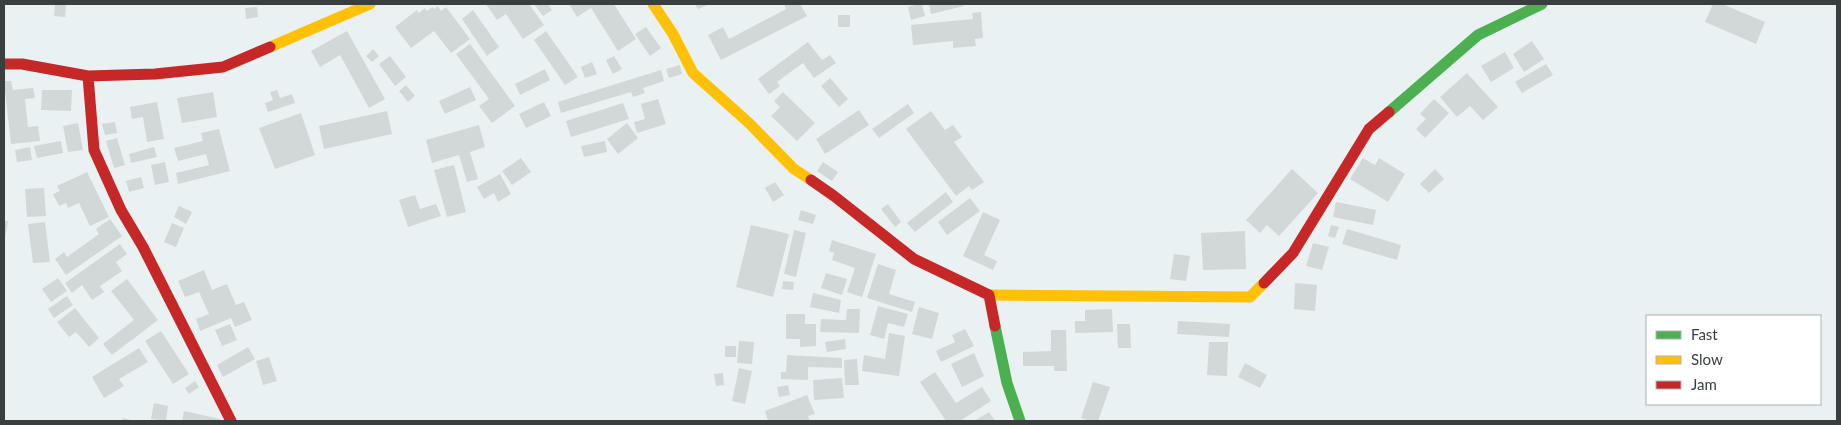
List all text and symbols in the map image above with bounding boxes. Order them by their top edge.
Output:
legend [1646,315,1821,405]
text: Fast [1691,325,1718,343]
text: Slow [1691,350,1723,368]
text: Jam [1691,375,1717,393]

